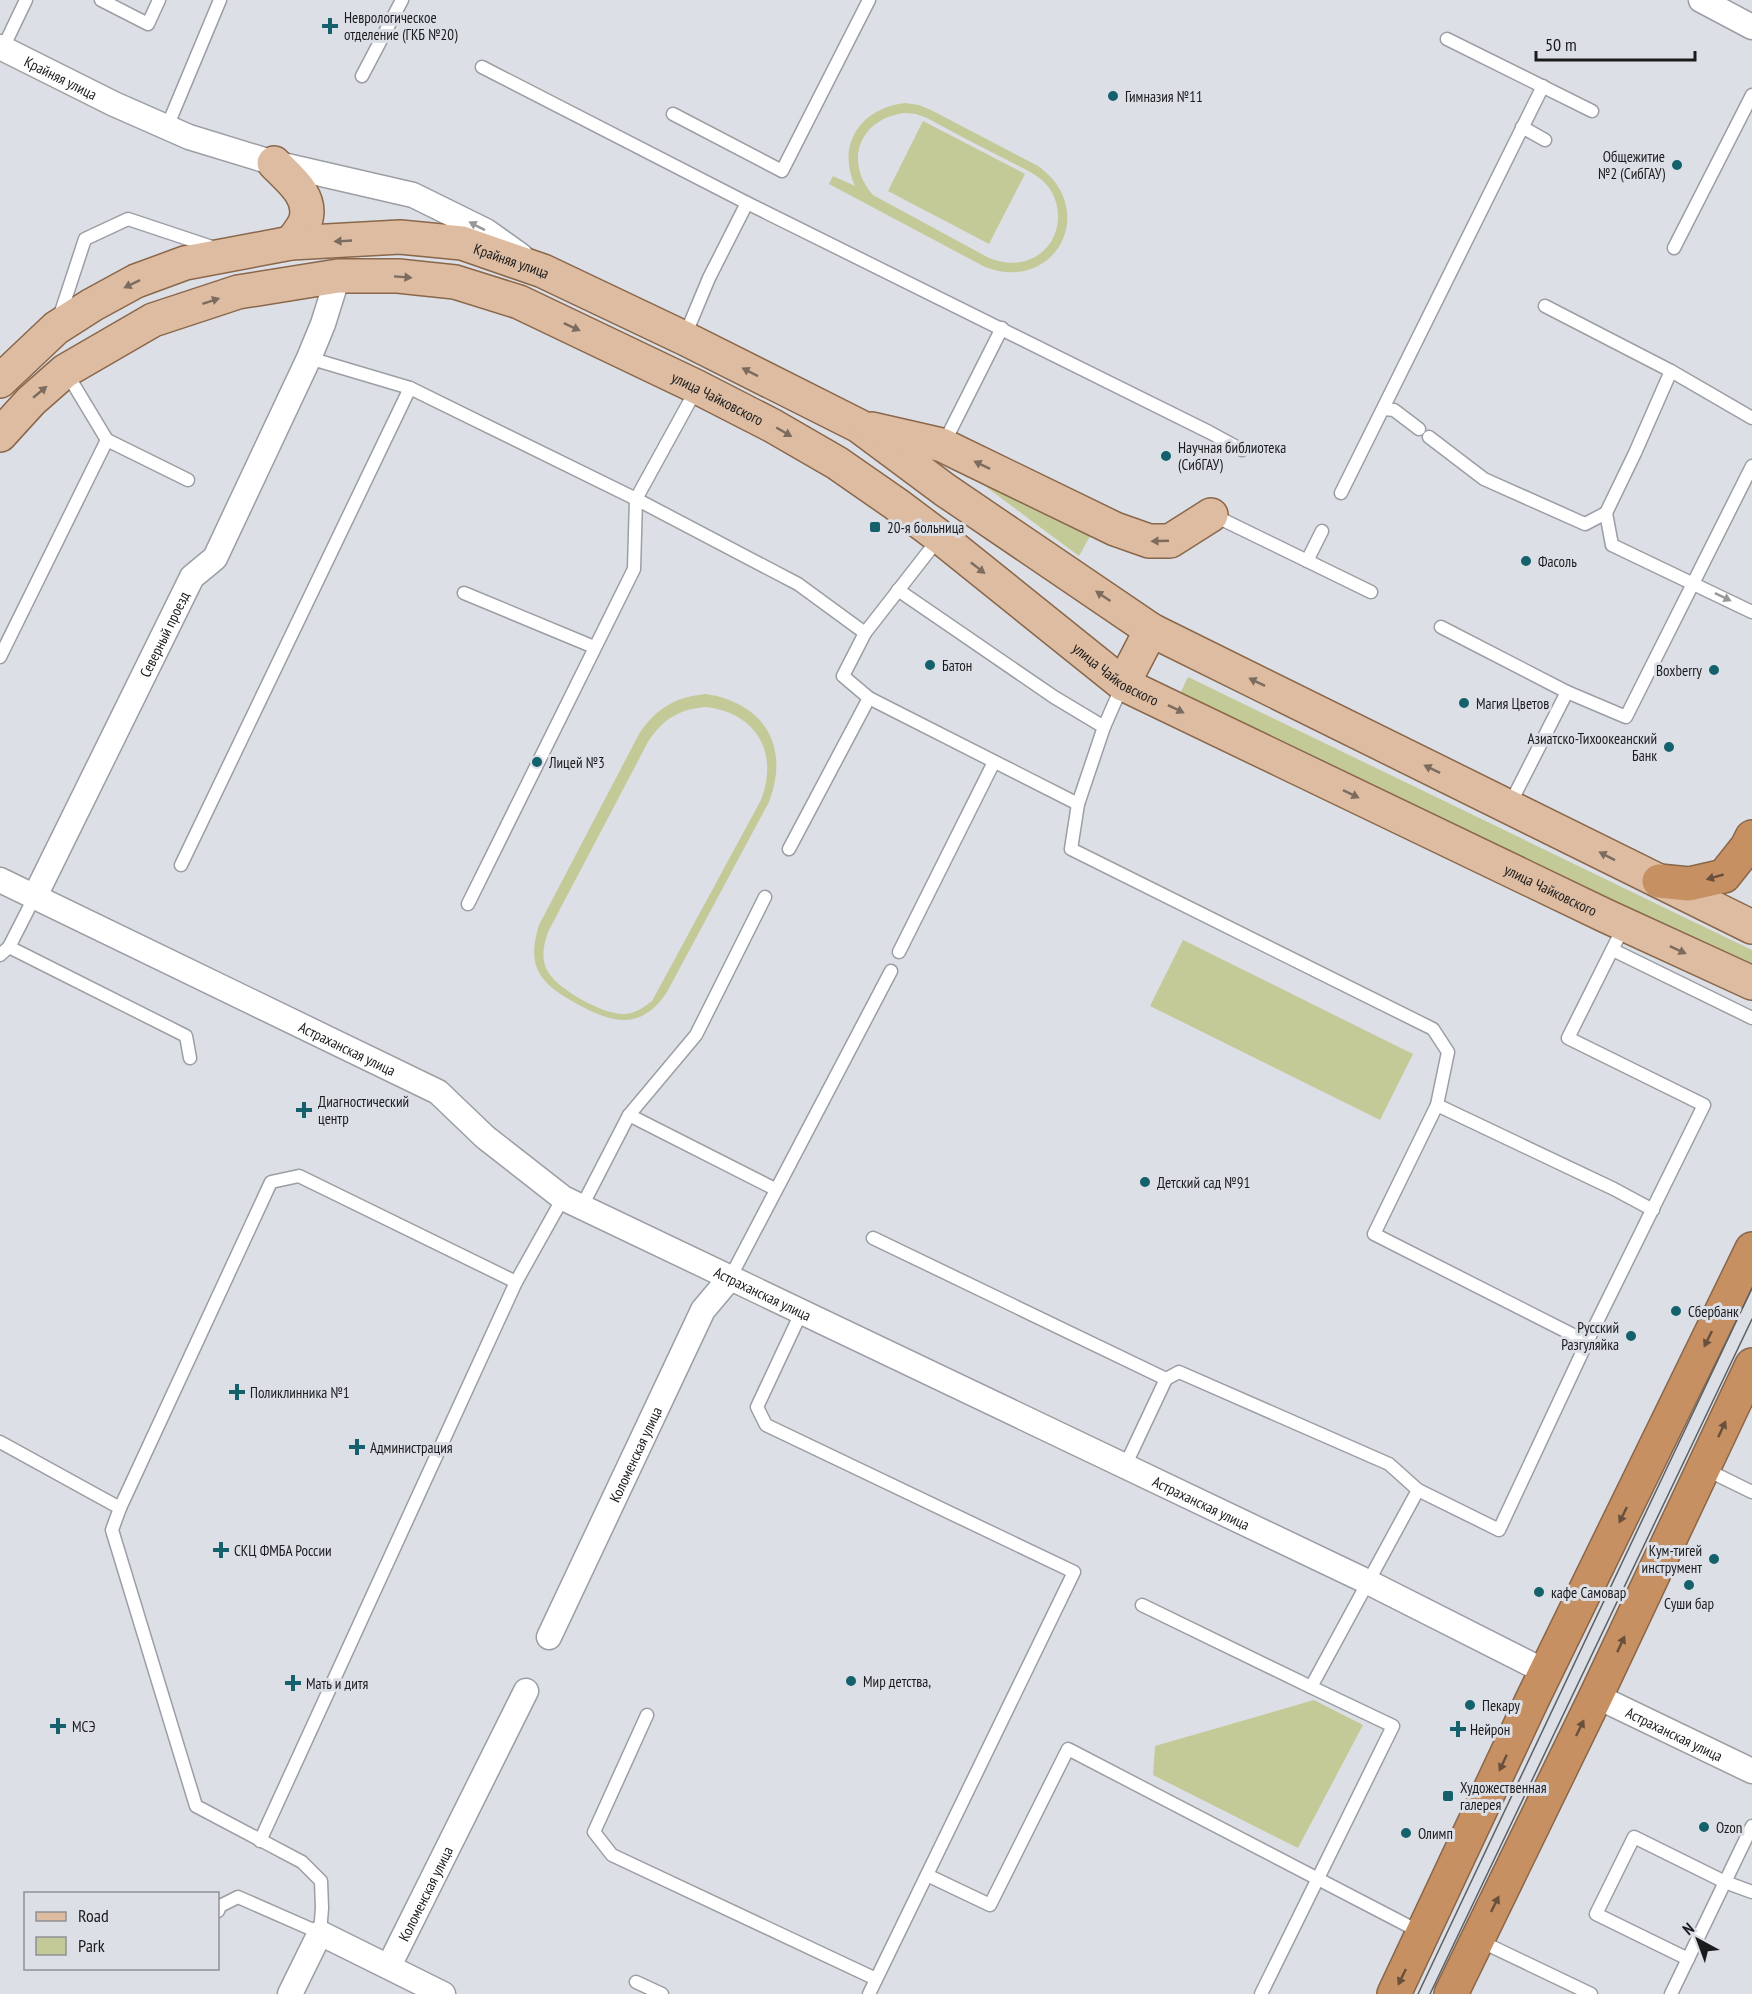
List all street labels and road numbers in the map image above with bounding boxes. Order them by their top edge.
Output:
street label: Крайняя улица [21,51,100,103]
street label: Крайняя улица [471,238,553,282]
street label: улица Чайковского [669,367,767,429]
street label: Северный проезд [135,588,193,680]
street label: улица Чайковского [1069,638,1162,709]
street label: улица Чайковского [1501,859,1600,920]
street label: Астраханская улица [296,1017,399,1080]
street label: Астраханская улица [711,1262,814,1324]
street label: Коломенская улица [604,1404,666,1505]
street label: Астраханская улица [1150,1471,1253,1534]
street label: Астраханская улица [1623,1702,1726,1765]
street label: Коломенская улица [394,1843,457,1944]

